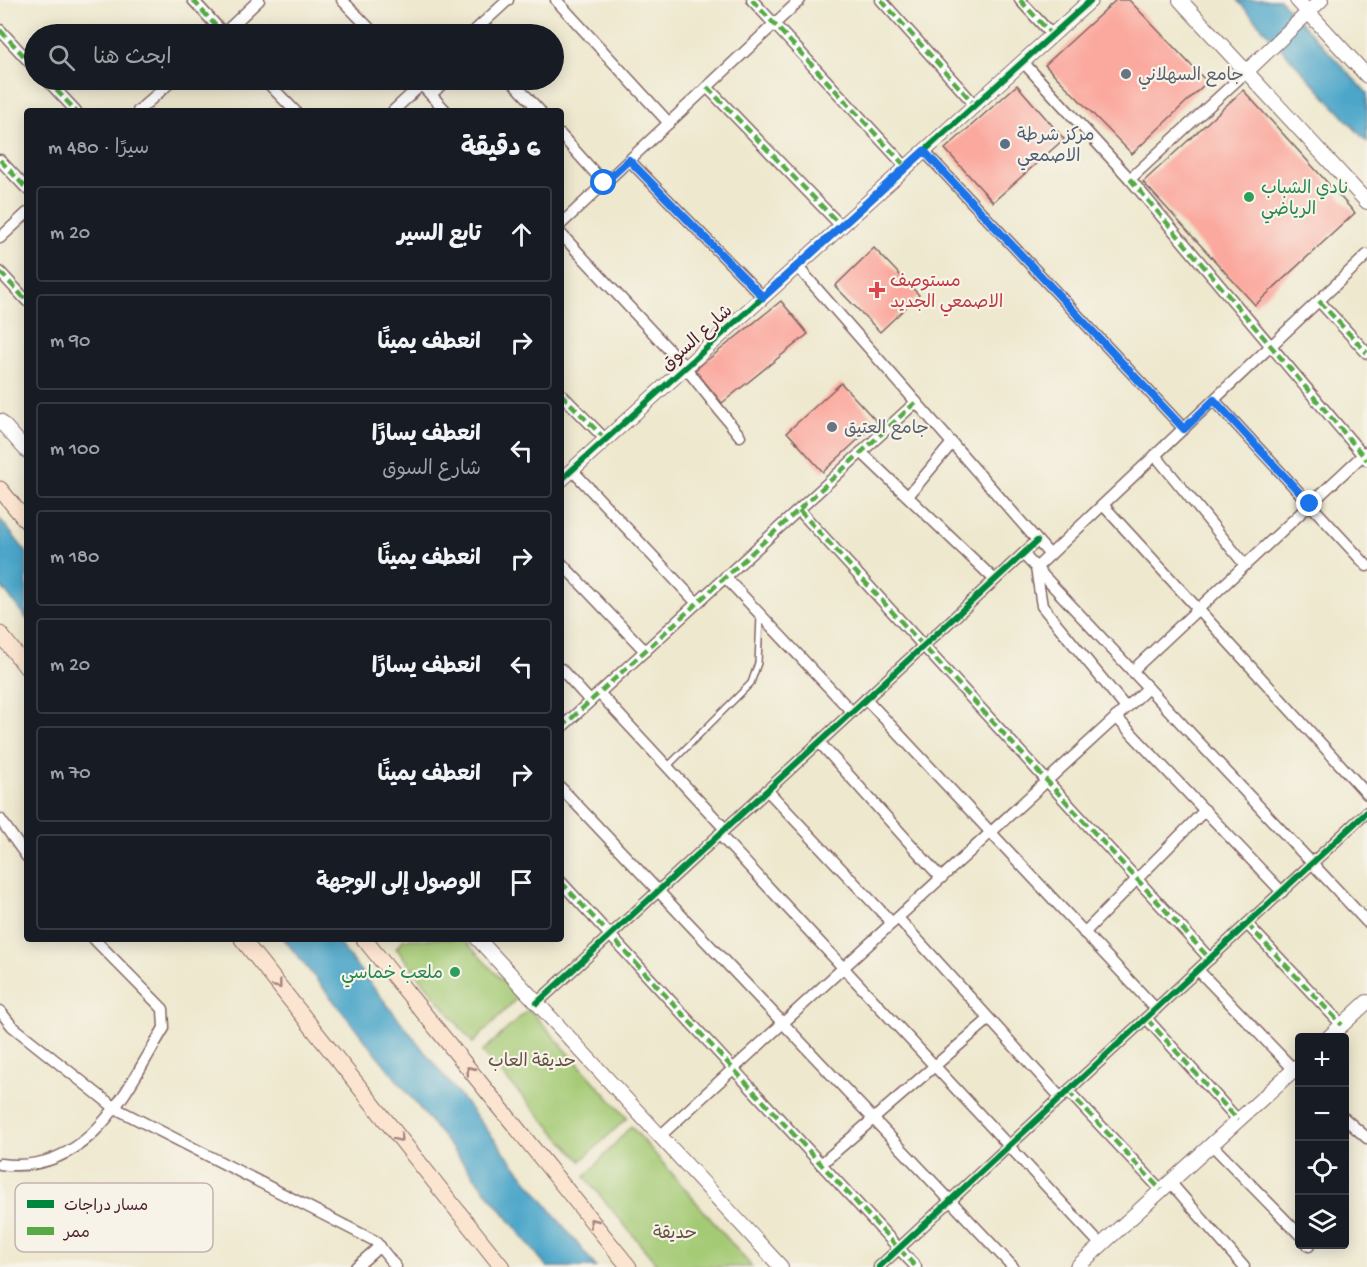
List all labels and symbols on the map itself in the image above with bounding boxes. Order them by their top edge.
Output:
place label: جامع السهلاني [1138,66,1244,90]
marker: جامع السهلاني [1119,67,1133,81]
place label: مركز شرطة الاصمعي [1017,126,1094,171]
marker: مركز شرطة الاصمعي [998,137,1012,151]
route start [590,169,616,195]
place label: نادي الشباب الرياضي [1261,179,1348,224]
marker: نادي الشباب الرياضي [1242,190,1256,204]
place label: مستوصف الاصمعي الجديد [890,272,1003,317]
marker: مستوصف الاصمعي الجديد [868,281,886,299]
street label: شارع السوق [658,301,738,376]
place label: جامع العتيق [844,419,929,440]
marker: جامع العتيق [825,420,839,434]
route end [1296,490,1322,516]
place label: ملعب خماسي [341,964,443,988]
marker: ملعب خماسي [448,965,462,979]
one-way arrow [270,978,281,989]
park label: حديقة العاب [488,1052,576,1073]
one-way arrow [466,1066,477,1077]
one-way arrow [392,1131,403,1142]
legend [15,1183,213,1252]
text: مسار دراجات [64,1198,148,1217]
one-way arrow [589,1217,600,1228]
park label: حديقة [653,1224,697,1245]
text: ممر [62,1225,90,1244]

